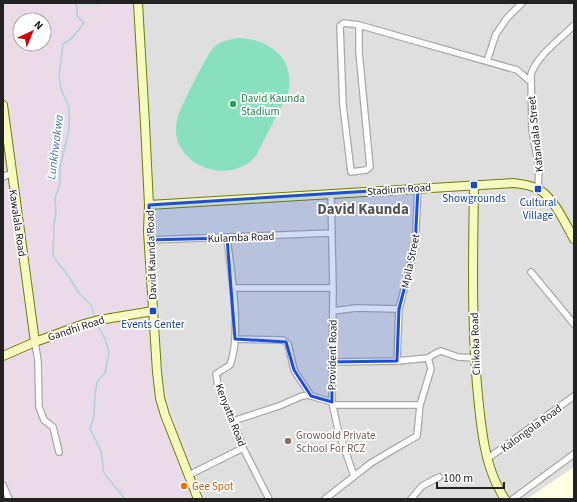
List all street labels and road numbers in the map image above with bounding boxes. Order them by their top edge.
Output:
street label: Katandala Street [524,95,547,173]
street label: Stadium Road [366,180,432,199]
street label: Kawalala Road [5,188,30,258]
street label: David Kaunda Road [142,210,161,300]
street label: Kulamba Road [207,229,275,246]
street label: Mpila Street [397,232,424,290]
street label: Gandhi Road [46,312,107,345]
street label: Chikoka Road [467,312,484,376]
street label: Provident Road [324,319,341,391]
street label: Kenyatta Road [212,381,249,449]
street label: Kalongola Road [498,401,565,456]

